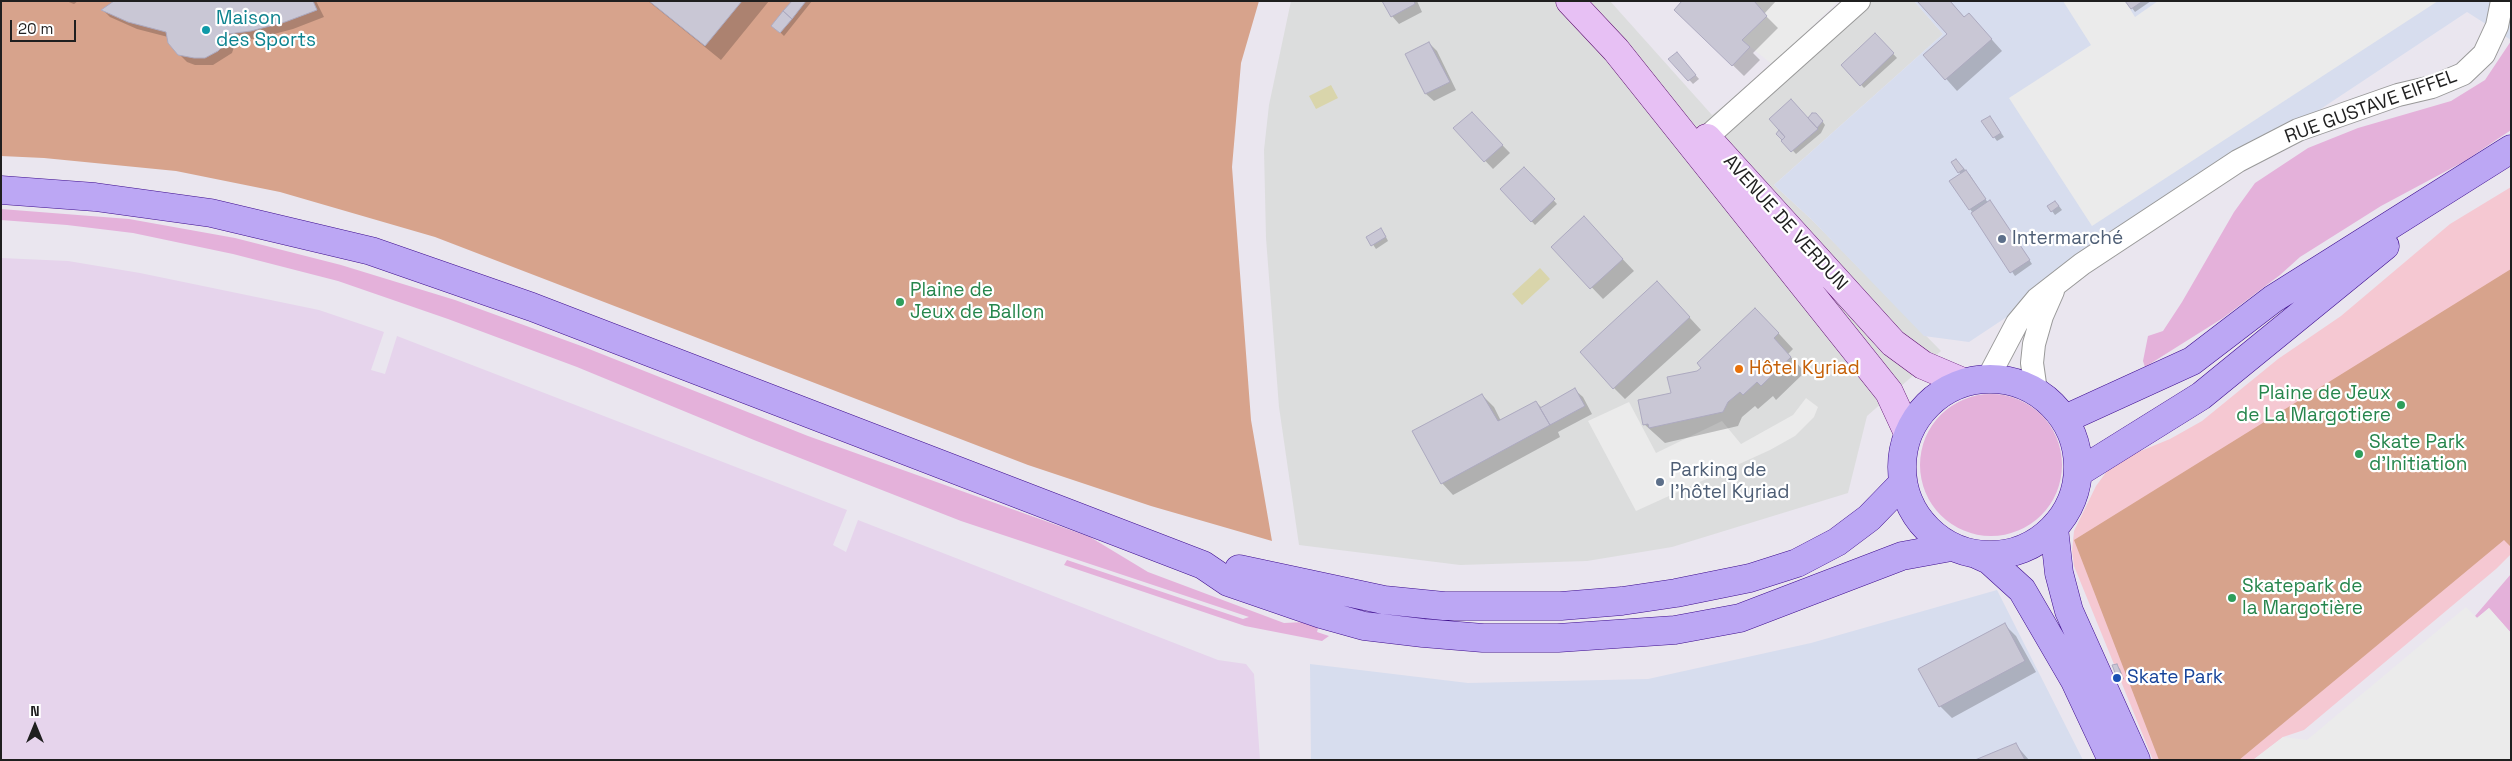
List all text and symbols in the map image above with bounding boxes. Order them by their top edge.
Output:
place label: Maison des Sports [216,8,316,52]
scale bar [12,10,79,42]
text: 20 m [18,19,53,38]
marker: Maison des Sports [200,24,212,36]
street label: RUE GUSTAVE EIFFEL [2282,65,2460,149]
street label: AVENUE DE VERDUN [1718,150,1852,296]
place label: Intermarché [2012,228,2123,250]
marker: Intermarché [1996,233,2008,245]
place label: Plaine de Jeux de Ballon [910,280,1044,324]
marker: Plaine de Jeux de Ballon [894,296,906,308]
place label: Hôtel Kyriad [1749,358,1860,380]
marker: Hôtel Kyriad [1733,363,1745,375]
place label: Plaine de Jeux de La Margotiere [2236,383,2391,427]
marker: Plaine de Jeux de La Margotiere [2395,399,2407,411]
place label: Skate Park d'Initiation [2369,432,2467,476]
marker: Skate Park d'Initiation [2353,448,2365,460]
place label: Parking de l'hôtel Kyriad [1670,460,1789,504]
marker: Parking de l'hôtel Kyriad [1654,476,1666,488]
place label: Skatepark de la Margotière [2242,576,2363,620]
marker: Skatepark de la Margotière [2226,592,2238,604]
place label: Skate Park [2127,667,2223,689]
marker: Skate Park [2111,672,2123,684]
north arrow [10,701,60,751]
text: N [30,702,40,720]

